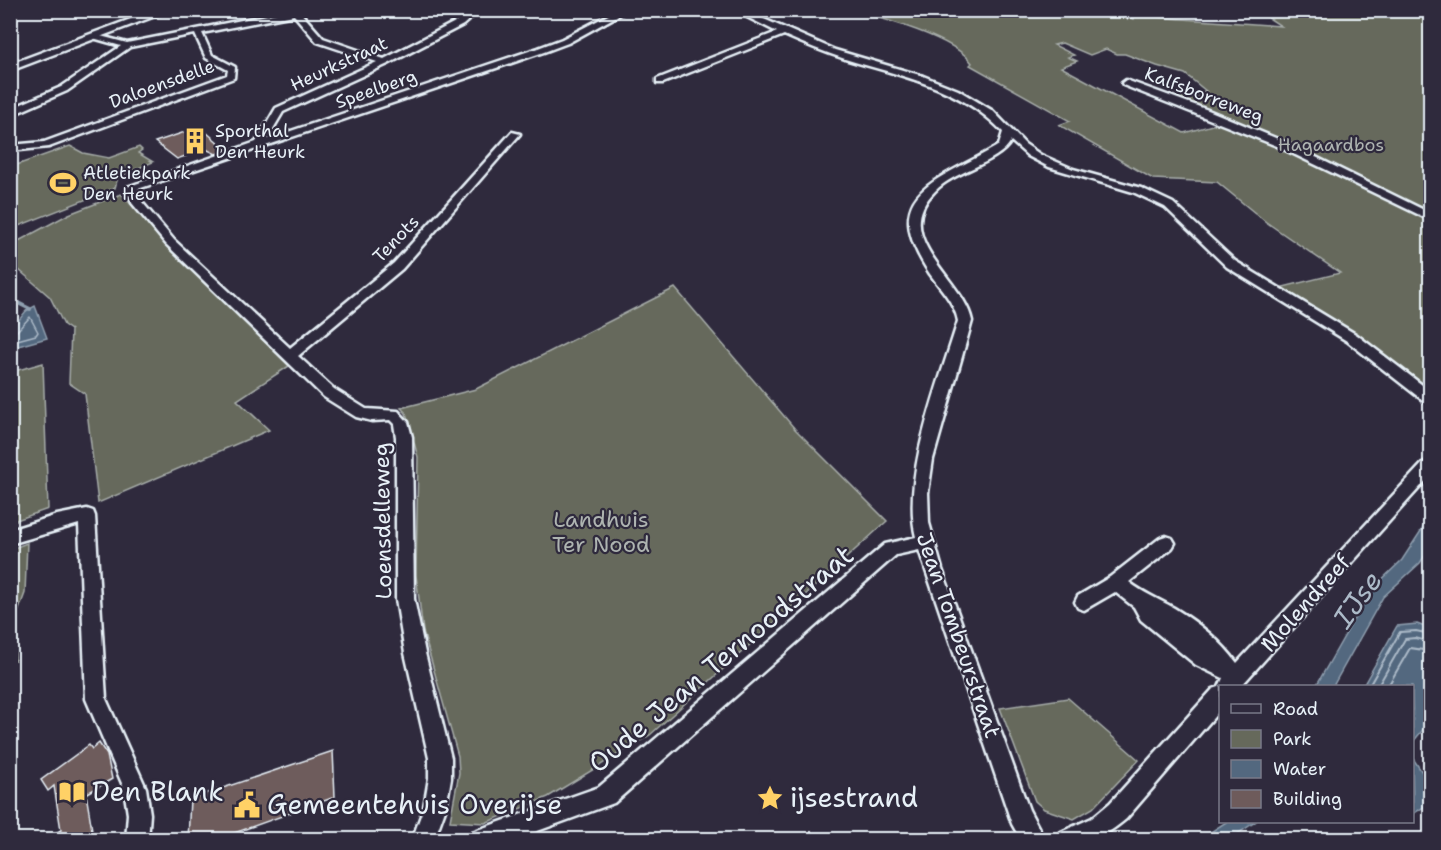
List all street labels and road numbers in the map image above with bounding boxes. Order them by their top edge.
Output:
street label: Heurkstraat [286,31,392,97]
street label: Daloensdelle [106,54,218,114]
street label: Kalfsborreweg [1141,61,1267,129]
street label: Speelberg [332,64,420,114]
street label: Tenots [367,210,425,268]
street label: Loensdelleweg [367,442,398,600]
street label: Jean Tombeurstraat [910,528,1007,742]
street label: Oude Jean Ternoodstraat [580,536,861,781]
street label: Molendreef [1254,548,1358,658]

